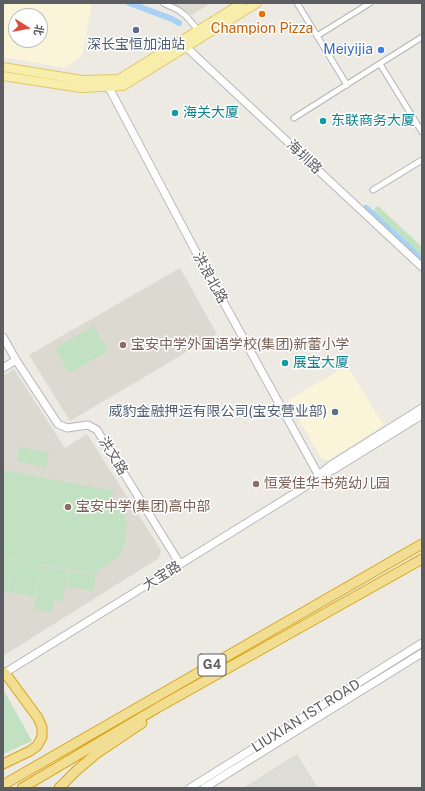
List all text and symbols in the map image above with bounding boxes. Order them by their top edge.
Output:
north arrow [8,8,48,48]
marker: Champion Pizza [257,9,267,19]
place label: Champion Pizza [211,21,313,37]
text: 北 [32,24,46,37]
marker: 深长宝恒加油站 [131,25,141,35]
place label: 深长宝恒加油站 [87,37,185,53]
place label: Meiyijia [323,42,373,58]
marker: Meiyijia [376,45,386,55]
place label: 海关大厦 [183,105,239,121]
marker: 海关大厦 [170,108,180,118]
place label: 东联商务大厦 [331,113,415,129]
marker: 东联商务大厦 [318,116,328,126]
street label: 海圳路 [283,137,325,177]
street label: 洪浪北路 [189,249,231,307]
place label: 宝安中学外国语学校(集团)新蕾小学 [131,337,350,353]
marker: 宝安中学外国语学校(集团)新蕾小学 [118,340,128,350]
place label: 展宝大厦 [293,355,349,371]
marker: 展宝大厦 [280,358,290,368]
place label: 威豹金融押运有限公司(宝安营业部) [108,404,327,420]
marker: 威豹金融押运有限公司(宝安营业部) [330,407,340,417]
street label: 洪文路 [95,434,131,478]
place label: 恒爱佳华书苑幼儿园 [264,476,390,492]
marker: 恒爱佳华书苑幼儿园 [251,479,261,489]
place label: 宝安中学(集团)高中部 [76,499,211,515]
marker: 宝安中学(集团)高中部 [63,502,73,512]
street label: 大宝路 [140,558,184,594]
road number: G4 [198,654,226,676]
street label: LIUXIAN 1ST ROAD [249,676,363,756]

